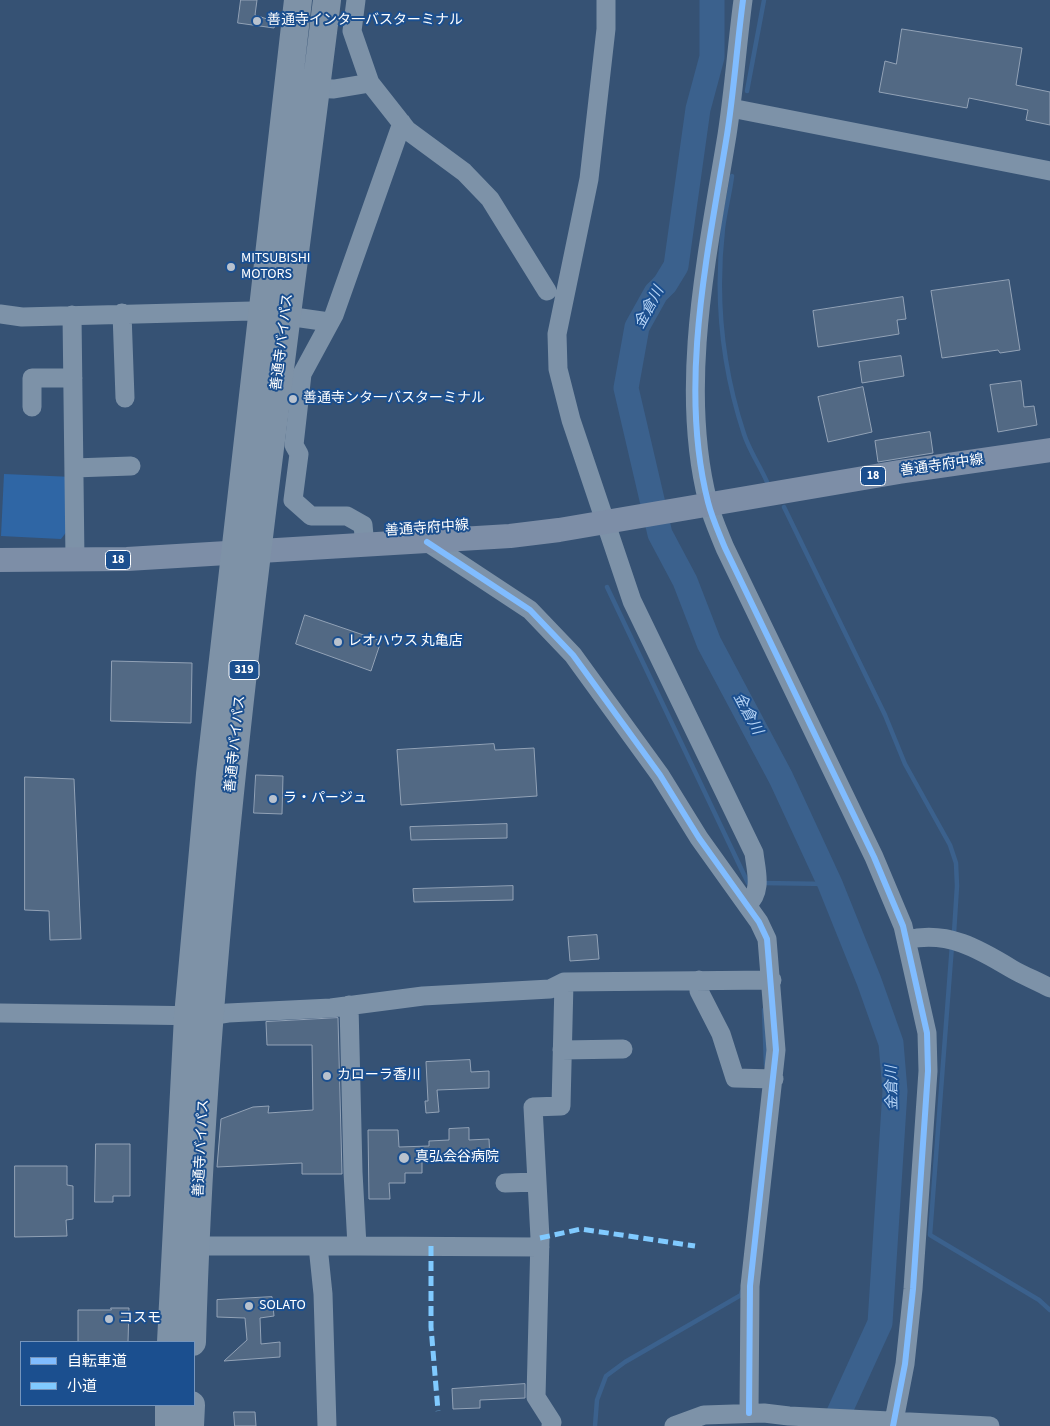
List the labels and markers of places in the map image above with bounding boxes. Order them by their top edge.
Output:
place label: 善通寺インタ一バスターミナル [267,13,463,29]
marker: 善通寺インタ一バスターミナル [251,15,263,27]
place label: MITSUBISHI MOTORS [241,251,311,284]
marker: MITSUBISHI MOTORS [225,261,237,273]
place label: 善通寺ンタ一バスターミナル [303,391,485,407]
marker: 善通寺ンタ一バスターミナル [287,393,299,405]
place label: レオハウス 丸亀店 [348,634,463,650]
marker: レオハウス 丸亀店 [332,636,344,648]
place label: ラ・パージュ [283,791,367,807]
marker: ラ・パージュ [267,793,279,805]
place label: カローラ香川 [337,1068,421,1084]
marker: カローラ香川 [321,1070,333,1082]
place label: 真弘会谷病院 [415,1150,499,1166]
marker: 真弘会谷病院 [397,1151,411,1165]
place label: SOLATO [259,1298,306,1314]
marker: SOLATO [243,1300,255,1312]
place label: コスモ [119,1311,161,1327]
marker: コスモ [103,1313,115,1325]

